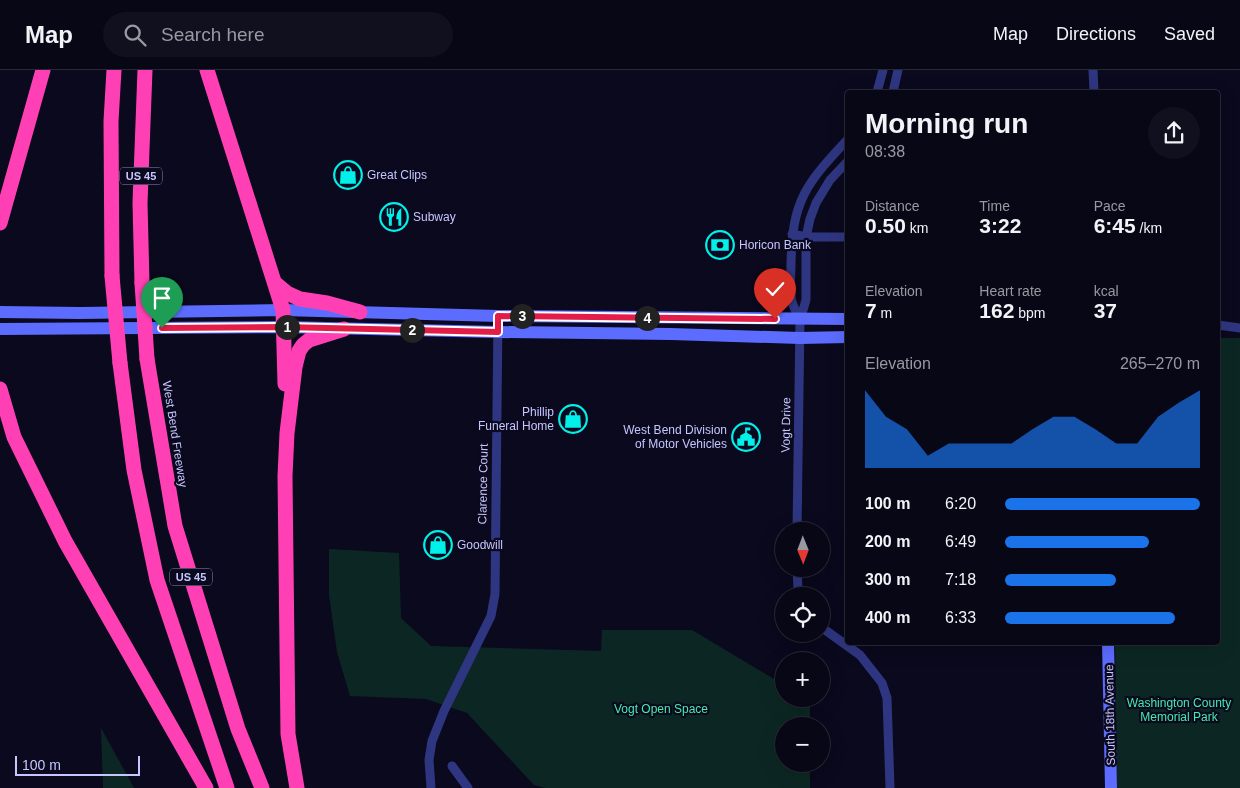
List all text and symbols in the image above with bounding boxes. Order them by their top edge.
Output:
search box [103,12,453,57]
text: Map [25,21,73,48]
icon: search [121,21,149,49]
text: Search here [161,24,265,45]
text: Map [993,24,1028,44]
text: Directions [1056,24,1136,44]
text: Saved [1164,24,1215,44]
button: share [1148,107,1200,159]
text: Morning run [865,108,1028,139]
text: 08:38 [865,143,905,160]
shop icon: Great Clips [333,160,363,190]
road number: US 45 [120,168,162,184]
place label: Great Clips [367,168,427,182]
text: Distance [865,198,919,214]
text: Time [979,198,1010,214]
text: Pace [1094,198,1126,214]
restaurant icon: Subway [379,202,409,232]
place label: Subway [413,210,456,224]
text: 0.50 [865,214,906,237]
text: 3:22 [979,214,1021,237]
text: 6:45 [1094,214,1136,237]
text: km [906,220,928,236]
text: /km [1136,220,1162,236]
bank icon: Horicon Bank [705,230,735,260]
place label: Horicon Bank [739,238,812,252]
pin [754,268,796,319]
icon: check [761,275,789,303]
pin [141,277,183,328]
text: Elevation [865,283,923,299]
text: Heart rate [979,283,1042,299]
text: kcal [1094,283,1119,299]
icon: arrive [148,284,176,312]
text: 7 [865,299,877,322]
text: 162 [979,299,1014,322]
text: 37 [1094,299,1117,322]
pin: 3 [510,304,534,328]
text: m [877,305,892,321]
text: bpm [1014,305,1046,321]
pin: 4 [634,306,660,330]
text: 3 [519,308,526,324]
text: 4 [644,310,651,326]
pin: 1 [274,314,300,340]
pin: 2 [400,318,424,342]
text: 1 [284,319,291,335]
text: 2 [409,322,416,338]
text: Elevation [865,355,931,372]
text: 265–270 m [1120,355,1200,372]
street label: West Bend Freeway [160,380,190,488]
street label: Vogt Drive [779,397,793,453]
shop icon: Phillip Funeral Home [558,404,588,434]
place label: Phillip Funeral Home [478,405,554,433]
public building icon: West Bend Division of Motor Vehicles [731,422,761,452]
place label: West Bend Division of Motor Vehicles [623,423,727,451]
street label: Clarence Court [475,443,491,524]
text: 100 m [865,495,910,512]
text: 6:20 [945,495,976,512]
north arrow [775,522,830,578]
map controls [775,522,830,772]
shop icon: Goodwill [423,530,453,560]
text: 200 m [865,533,910,550]
text: 6:49 [945,533,976,550]
place label: Goodwill [457,538,503,552]
road number: US 45 [170,568,212,586]
text: 300 m [865,571,910,588]
text: 7:18 [945,571,976,588]
button: locate [775,587,830,642]
text: 400 m [865,609,910,626]
text: 6:33 [945,609,976,626]
button: + [775,652,830,707]
street label: South 18th Avenue [1102,664,1118,766]
park label: Washington County Memorial Park [1127,696,1231,724]
park label: Vogt Open Space [614,702,708,716]
button: − [775,717,830,772]
scale bar [15,753,140,776]
text: 100 m [22,757,61,773]

